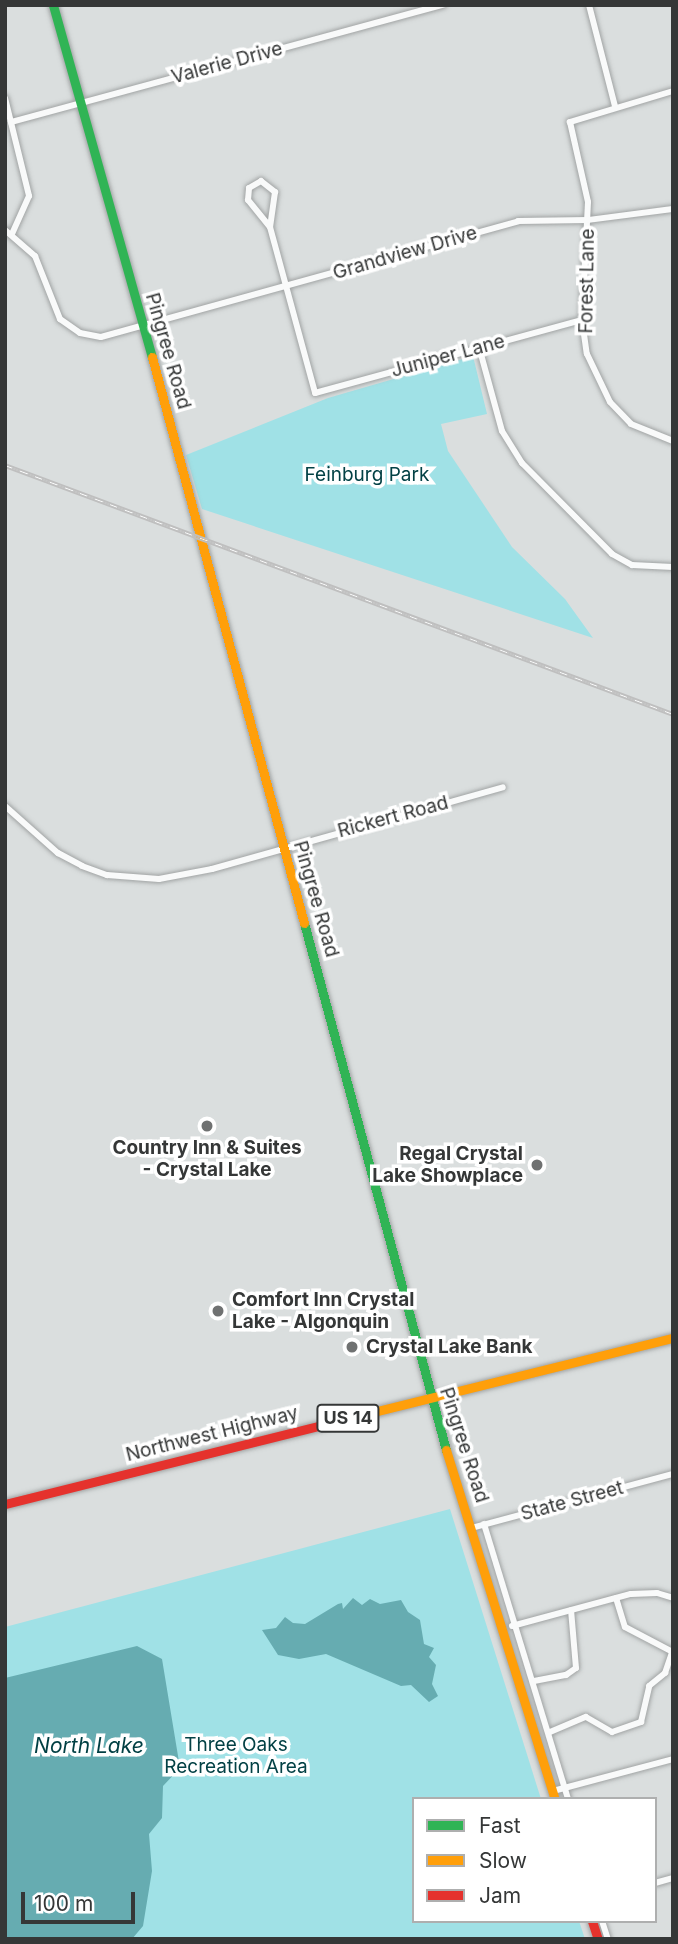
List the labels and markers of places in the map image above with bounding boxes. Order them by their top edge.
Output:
marker: Country Inn & Suites - Crystal Lake [199,1118,215,1134]
place label: Country Inn & Suites - Crystal Lake [112,1137,302,1181]
place label: Regal Crystal Lake Showplace [372,1143,523,1187]
marker: Regal Crystal Lake Showplace [529,1157,545,1173]
place label: Comfort Inn Crystal Lake - Algonquin [232,1289,414,1333]
marker: Comfort Inn Crystal Lake - Algonquin [210,1303,226,1319]
place label: Crystal Lake Bank [366,1336,533,1358]
marker: Crystal Lake Bank [344,1339,360,1355]

